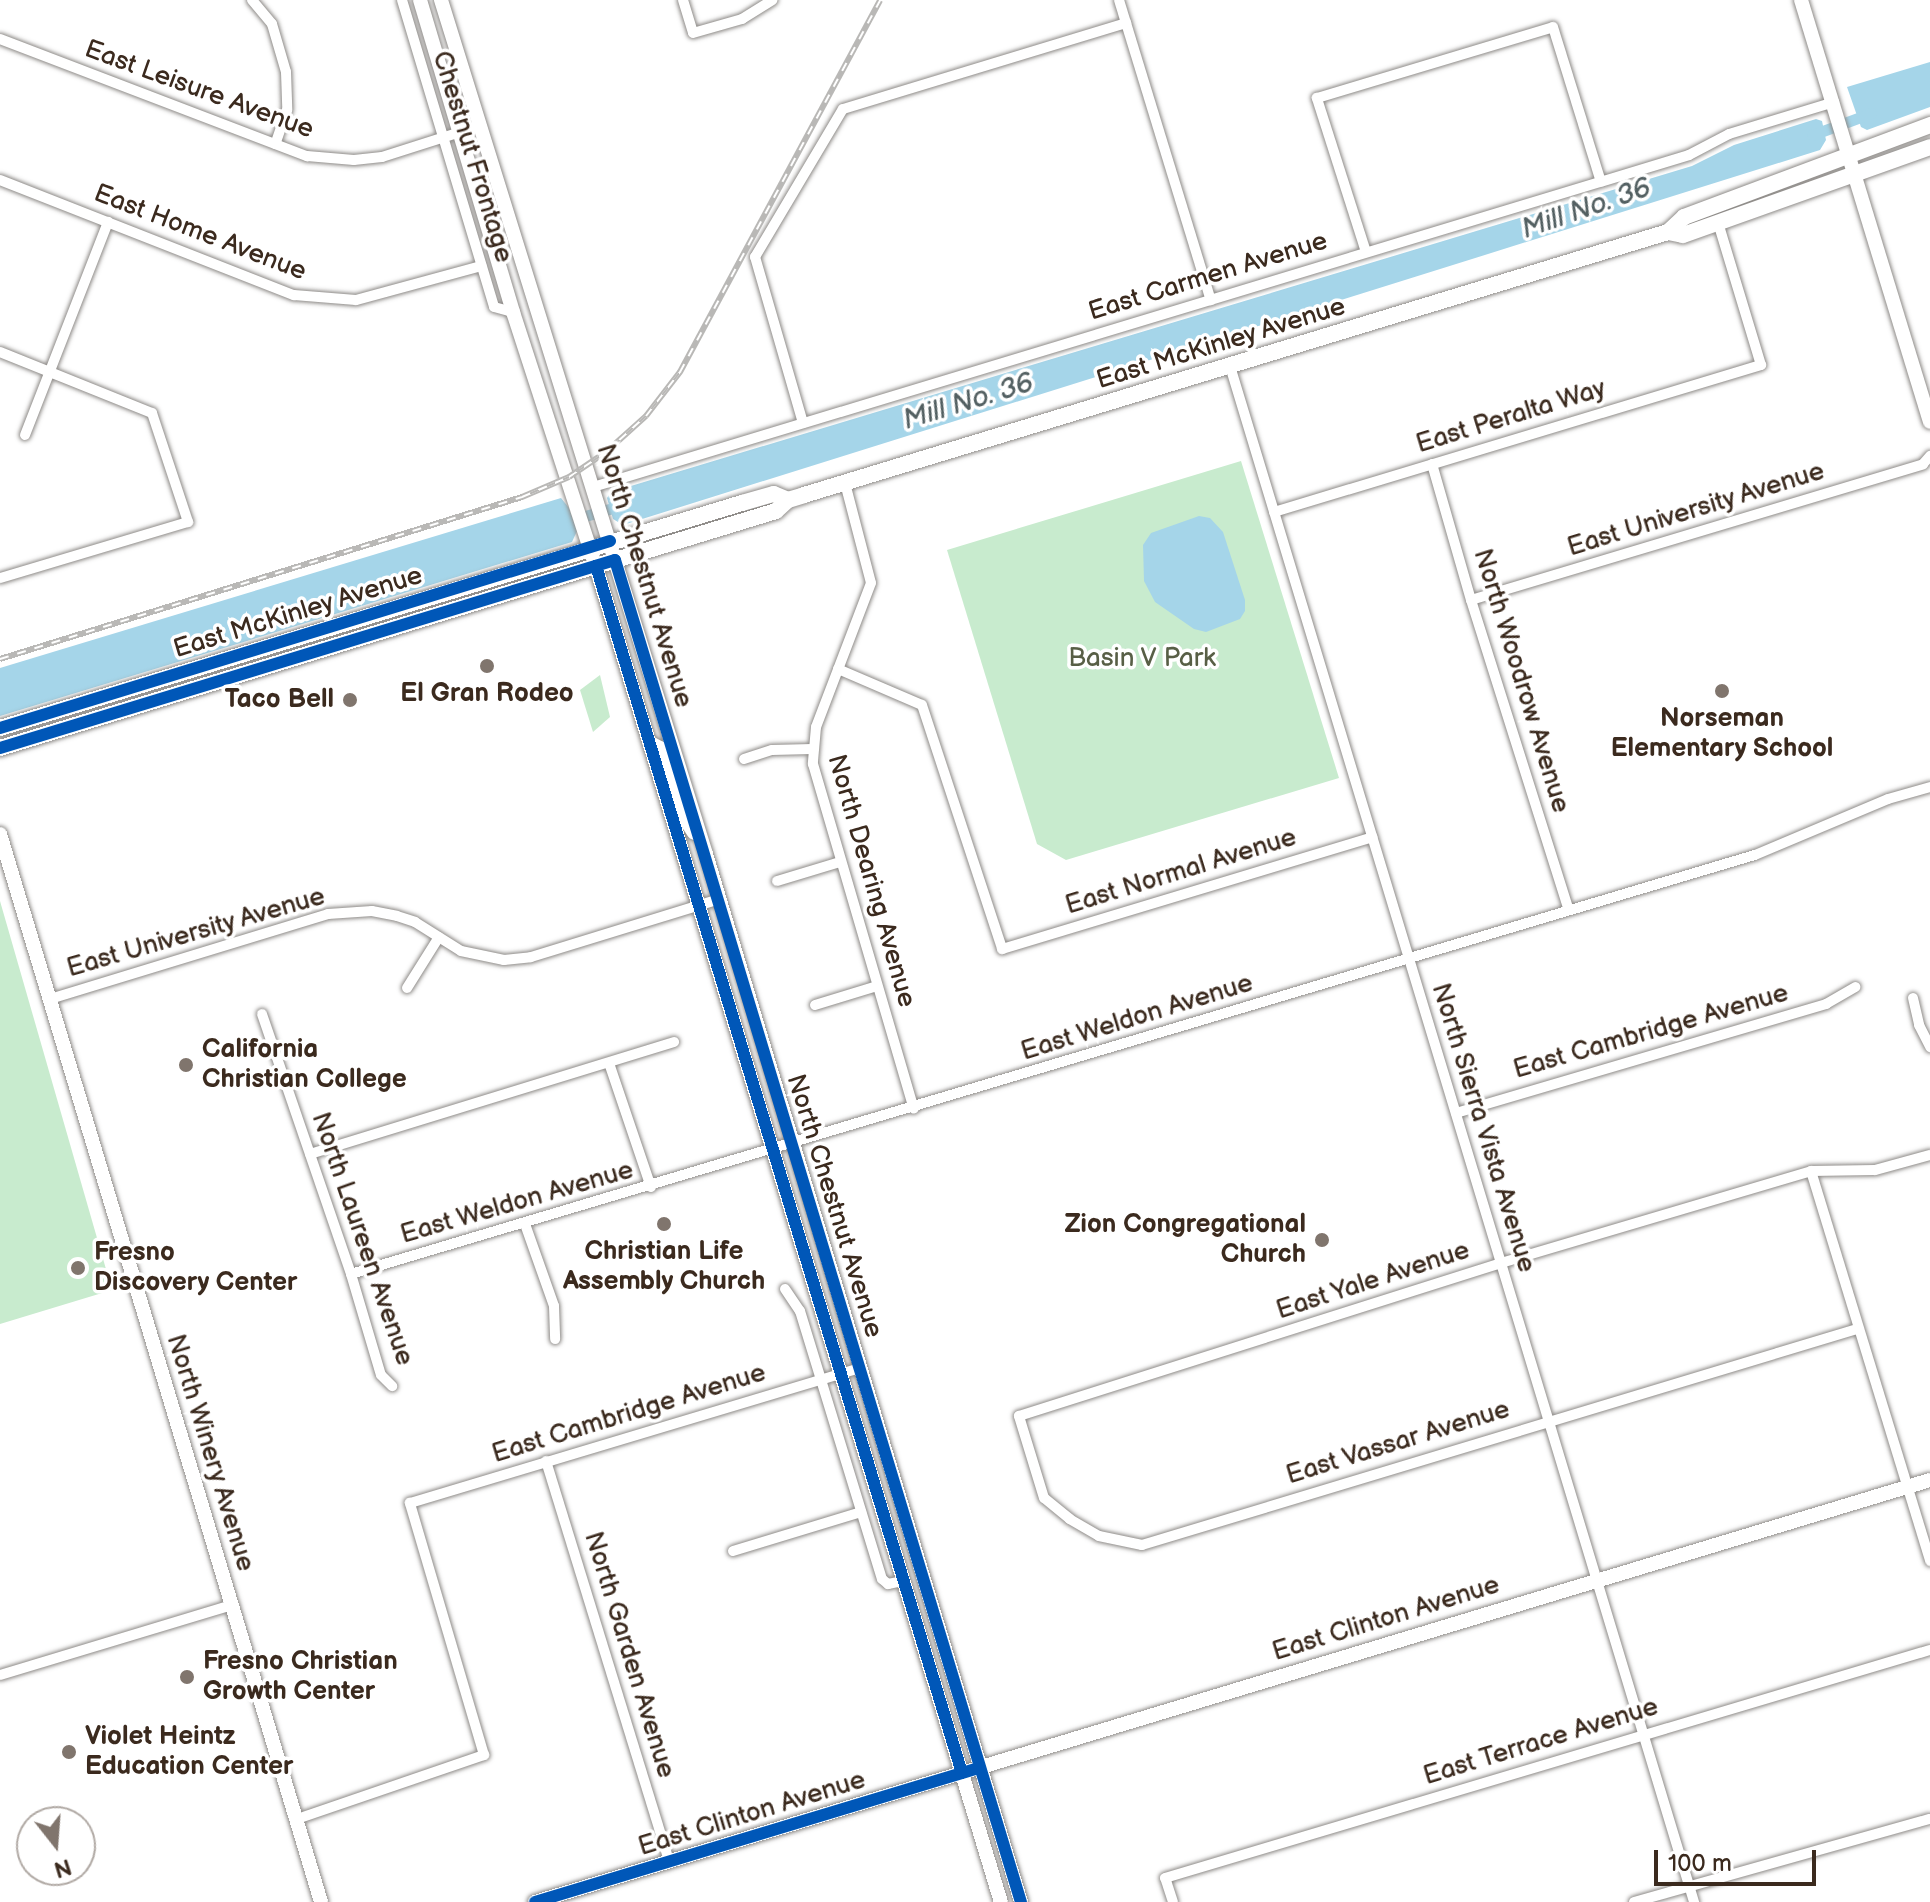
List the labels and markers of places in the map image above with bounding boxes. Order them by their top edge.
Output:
marker: El Gran Rodeo [478,657,496,675]
place label: El Gran Rodeo [400,678,574,710]
marker: Norseman Elementary School [1713,682,1731,700]
place label: Taco Bell [225,684,334,716]
marker: Taco Bell [341,691,359,709]
place label: Norseman Elementary School [1610,703,1834,764]
place label: California Christian College [202,1034,407,1096]
marker: California Christian College [177,1056,195,1074]
place label: Zion Congregational Church [1065,1209,1306,1270]
marker: Christian Life Assembly Church [655,1215,673,1233]
marker: Zion Congregational Church [1313,1231,1331,1249]
place label: Christian Life Assembly Church [563,1236,765,1298]
place label: Fresno Discovery Center [94,1237,298,1298]
marker: Fresno Discovery Center [69,1259,87,1277]
place label: Fresno Christian Growth Center [203,1646,398,1708]
marker: Fresno Christian Growth Center [178,1668,196,1686]
place label: Violet Heintz Education Center [85,1721,293,1782]
marker: Violet Heintz Education Center [60,1743,78,1761]

